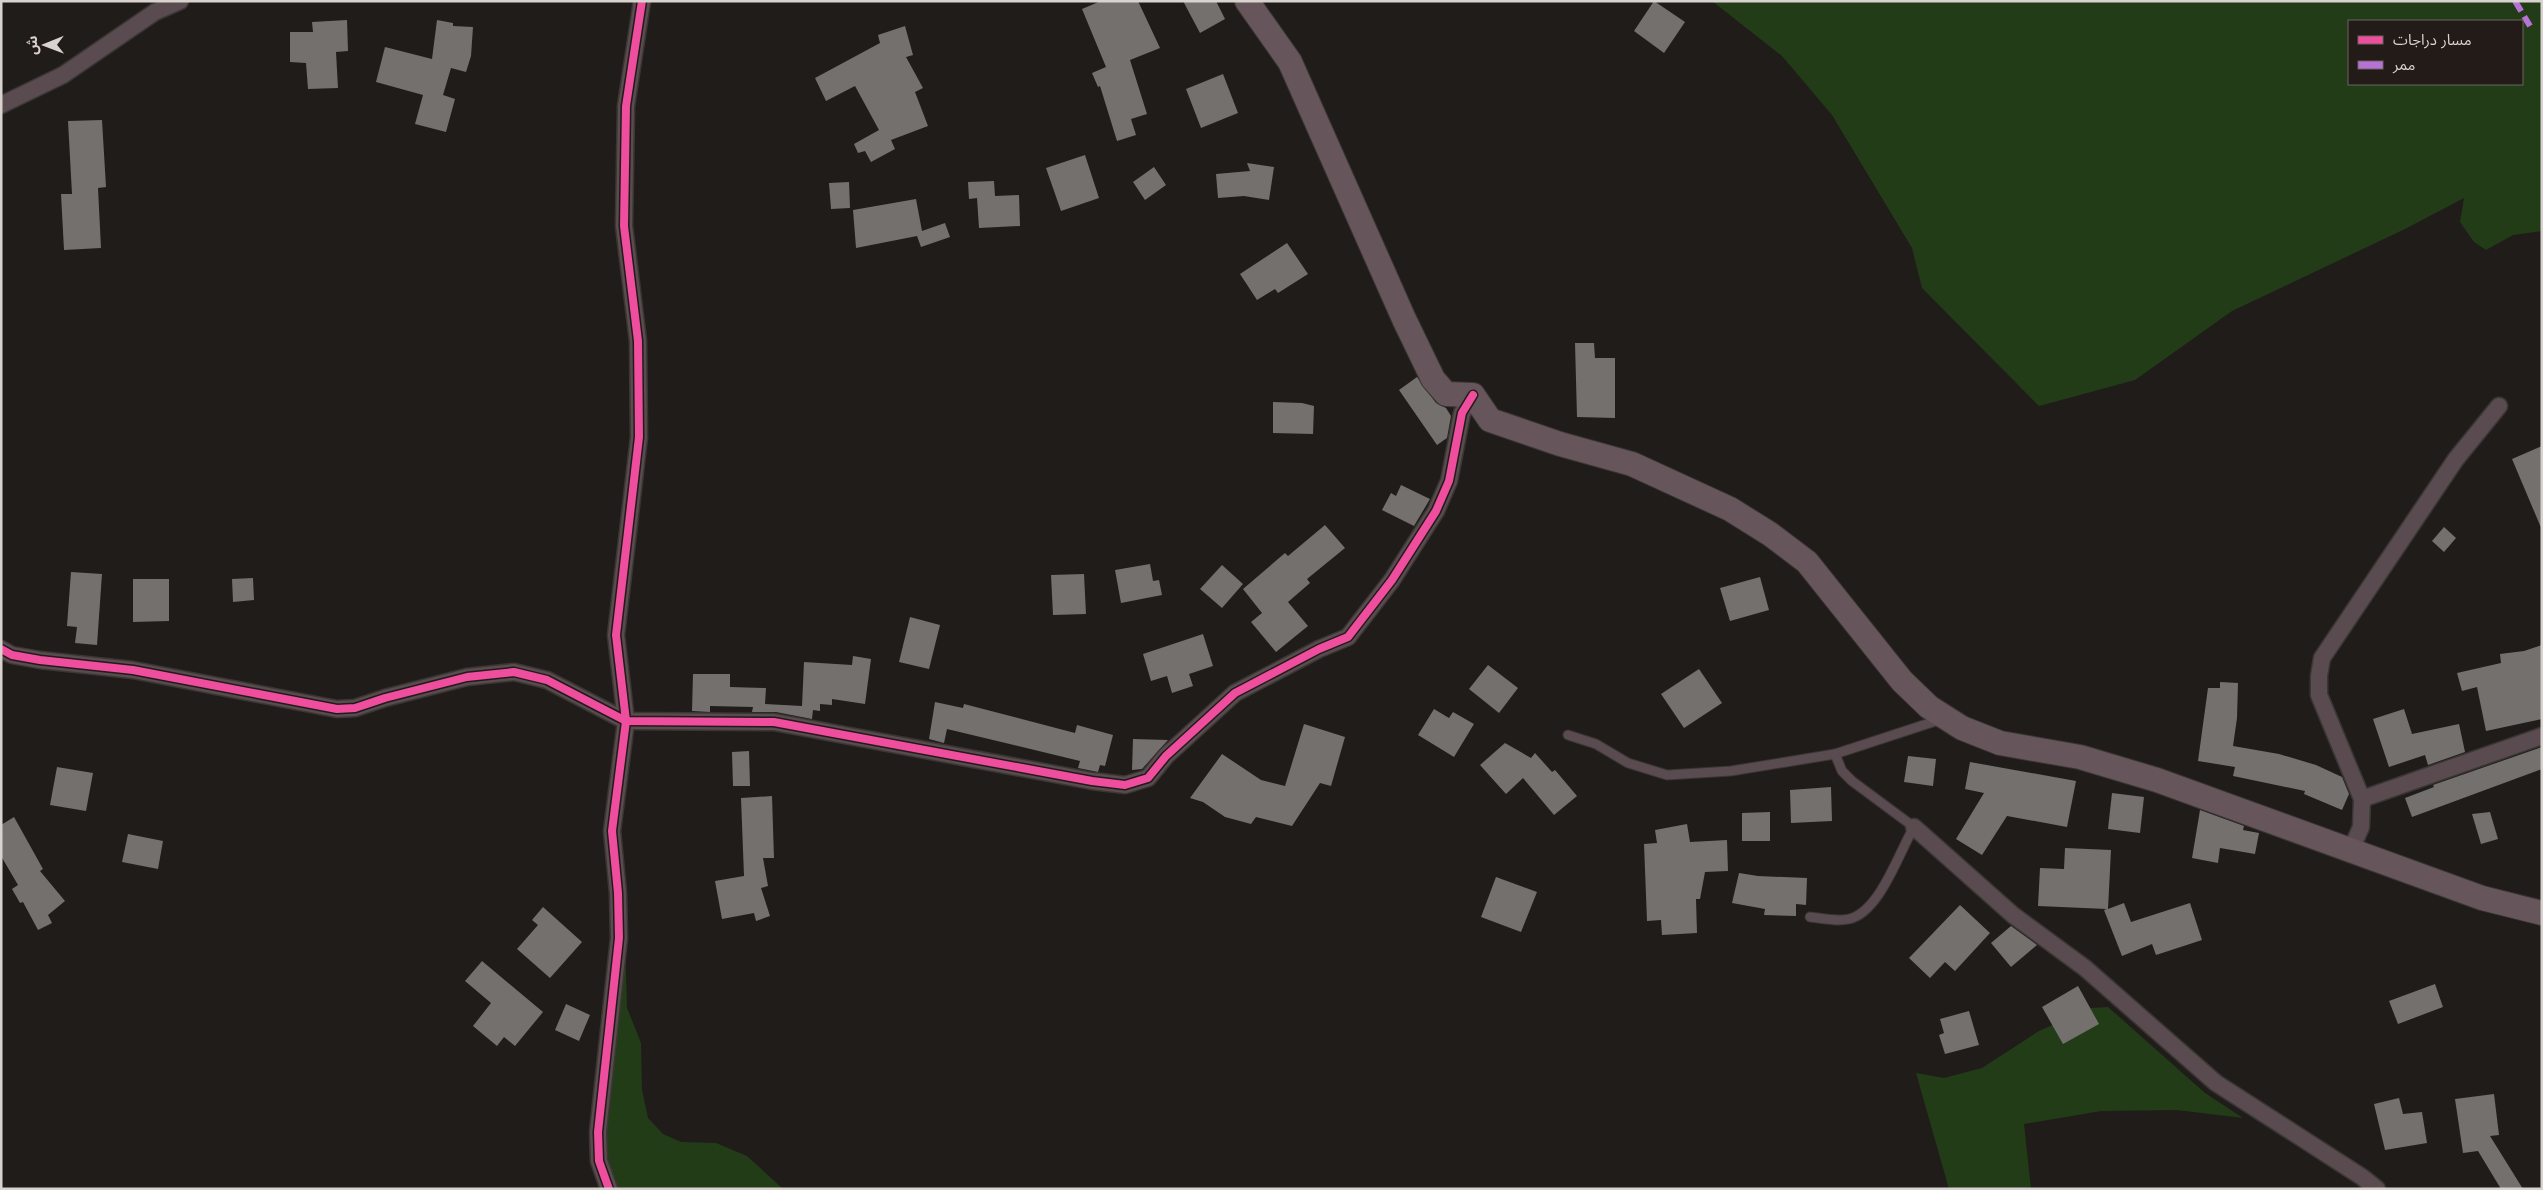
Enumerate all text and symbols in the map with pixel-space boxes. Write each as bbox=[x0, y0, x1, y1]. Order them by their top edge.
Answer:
north arrow bbox=[20, 20, 70, 70]
legend bbox=[2348, 20, 2523, 85]
text: مسار دراجات bbox=[2393, 30, 2472, 49]
text: ش bbox=[23, 35, 40, 55]
text: ممر bbox=[2392, 55, 2416, 74]

